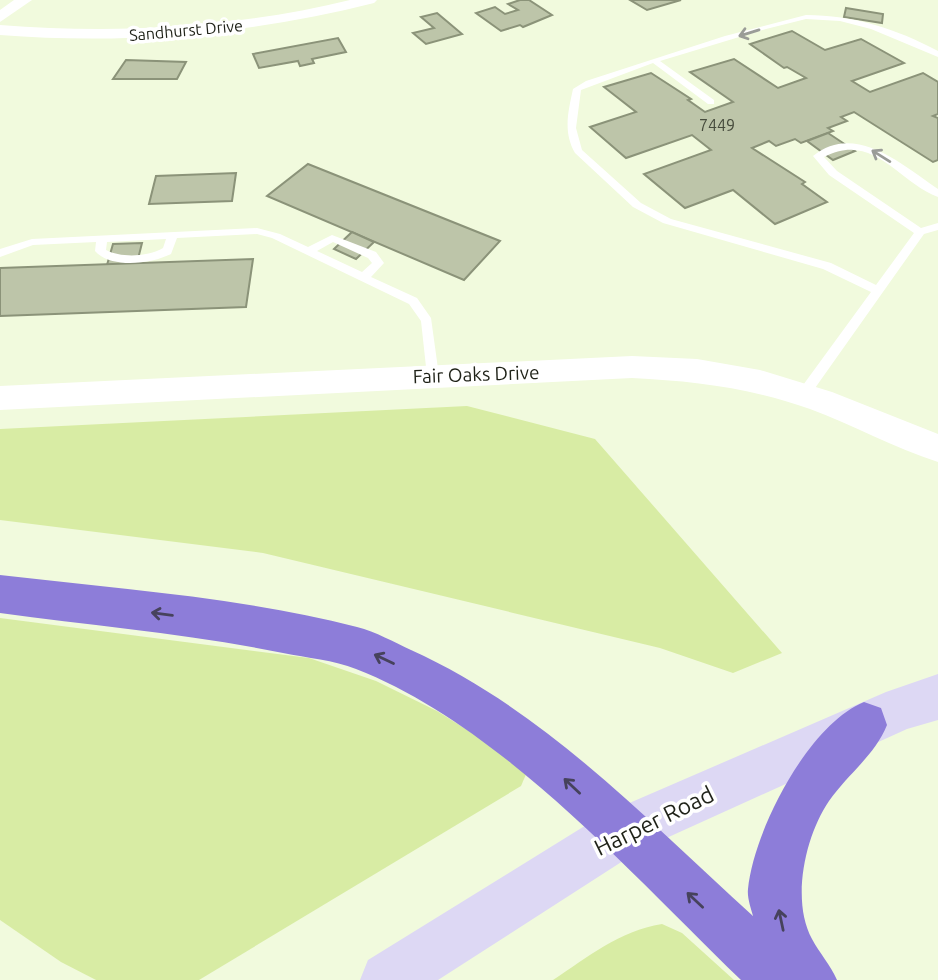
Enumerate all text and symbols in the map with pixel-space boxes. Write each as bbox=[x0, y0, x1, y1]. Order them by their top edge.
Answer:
street label: Sandhurst Drive bbox=[128, 16, 244, 44]
one-way arrow bbox=[738, 27, 760, 40]
house number: 7449 bbox=[699, 116, 735, 134]
one-way arrow bbox=[871, 149, 891, 163]
street label: Fair Oaks Drive bbox=[412, 361, 540, 387]
one-way arrow bbox=[151, 608, 174, 621]
one-way arrow bbox=[374, 652, 395, 666]
one-way arrow bbox=[564, 777, 581, 794]
street label: Harper Road bbox=[590, 781, 718, 860]
one-way arrow bbox=[687, 892, 704, 909]
one-way arrow bbox=[773, 909, 787, 932]

